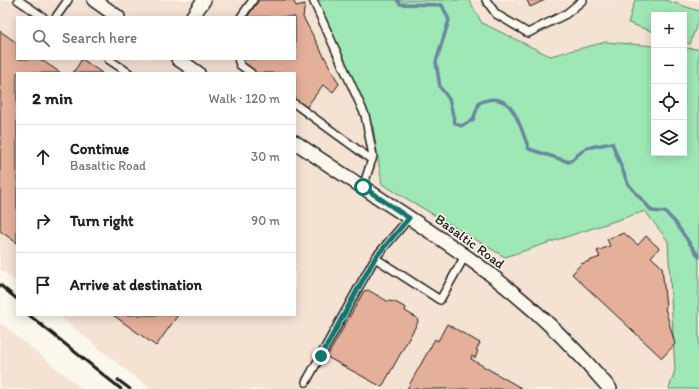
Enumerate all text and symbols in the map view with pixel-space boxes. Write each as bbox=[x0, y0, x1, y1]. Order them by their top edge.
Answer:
map controls bbox=[651, 12, 687, 156]
button: + bbox=[651, 12, 687, 48]
search box bbox=[16, 16, 296, 60]
icon: search bbox=[30, 27, 52, 49]
text: Search here bbox=[62, 29, 137, 47]
button: − bbox=[651, 48, 687, 84]
button: locate bbox=[651, 84, 687, 120]
text: 2 min bbox=[32, 88, 72, 108]
text: Walk · 120 m bbox=[209, 91, 280, 106]
button: layers bbox=[651, 120, 687, 156]
text: Continue bbox=[70, 140, 129, 158]
icon: ahead bbox=[32, 146, 54, 168]
text: 30 m bbox=[251, 149, 280, 164]
text: Basaltic Road bbox=[70, 158, 146, 173]
route start bbox=[354, 178, 372, 196]
icon: right bbox=[32, 210, 54, 232]
street label: Basaltic Road bbox=[432, 210, 508, 273]
text: Turn right bbox=[70, 212, 134, 230]
text: 90 m bbox=[251, 213, 280, 228]
icon: arrive bbox=[32, 274, 54, 296]
text: Arrive at destination bbox=[70, 276, 202, 294]
route end bbox=[312, 347, 330, 365]

